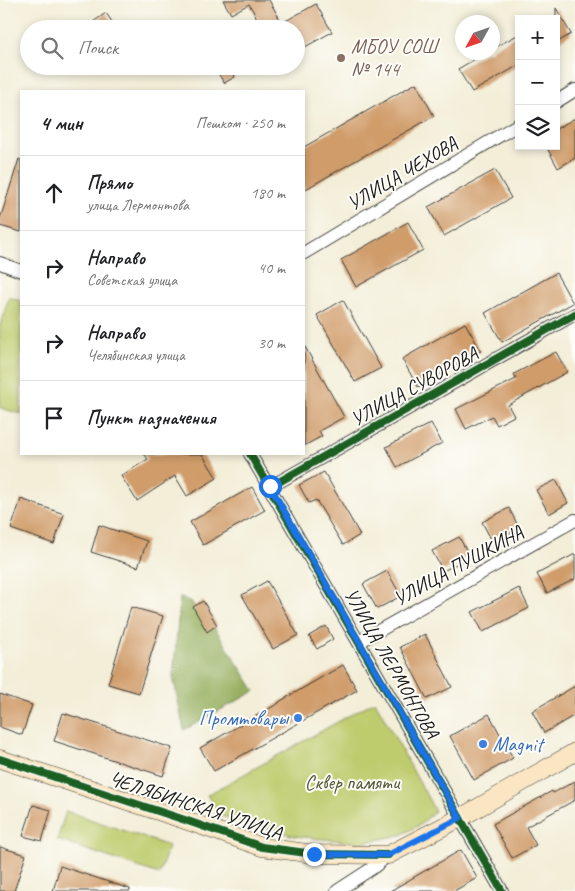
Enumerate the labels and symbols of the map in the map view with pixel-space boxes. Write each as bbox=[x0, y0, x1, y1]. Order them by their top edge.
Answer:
north arrow bbox=[455, 15, 500, 60]
place label: МБОУ СОШ № 144 bbox=[351, 34, 441, 82]
marker: МБОУ СОШ № 144 bbox=[335, 52, 347, 64]
street label: УЛИЦА ЧЕХОВА bbox=[343, 130, 463, 216]
street label: УЛИЦА СУВОРОВА bbox=[346, 341, 483, 432]
route start bbox=[259, 475, 282, 498]
street label: УЛИЦА ПУШКИНА bbox=[389, 519, 528, 611]
street label: УЛИЦА ЛЕРМОНТОВА bbox=[338, 584, 445, 744]
place label: Промтовары bbox=[199, 706, 289, 731]
marker: Промтовары bbox=[292, 712, 304, 724]
place label: Magnit bbox=[493, 732, 546, 757]
marker: Magnit bbox=[477, 738, 489, 750]
street label: ЧЕЛЯБИНСКАЯ УЛИЦА bbox=[106, 766, 286, 845]
park label: Сквер памяти bbox=[305, 770, 401, 795]
route end bbox=[303, 843, 326, 866]

